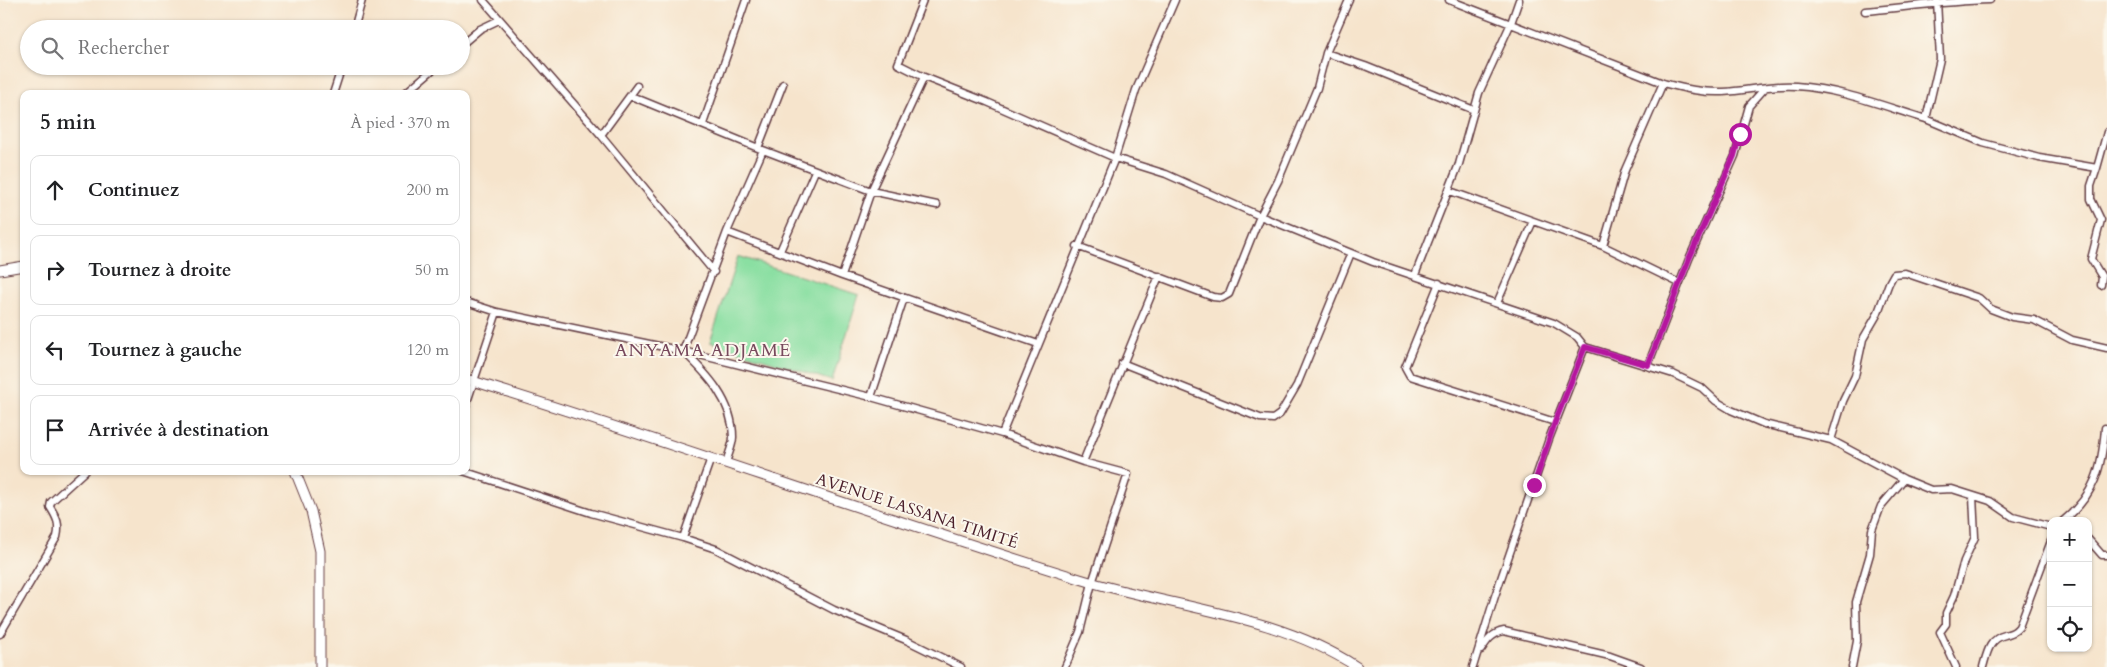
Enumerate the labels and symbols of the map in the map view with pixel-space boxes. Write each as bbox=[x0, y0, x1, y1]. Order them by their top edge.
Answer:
route start bbox=[1729, 123, 1752, 146]
district label: ANYAMA ADJAMÉ bbox=[615, 338, 791, 363]
street label: AVENUE LASSANA TIMITÉ bbox=[813, 468, 1021, 554]
route end bbox=[1523, 474, 1546, 497]

